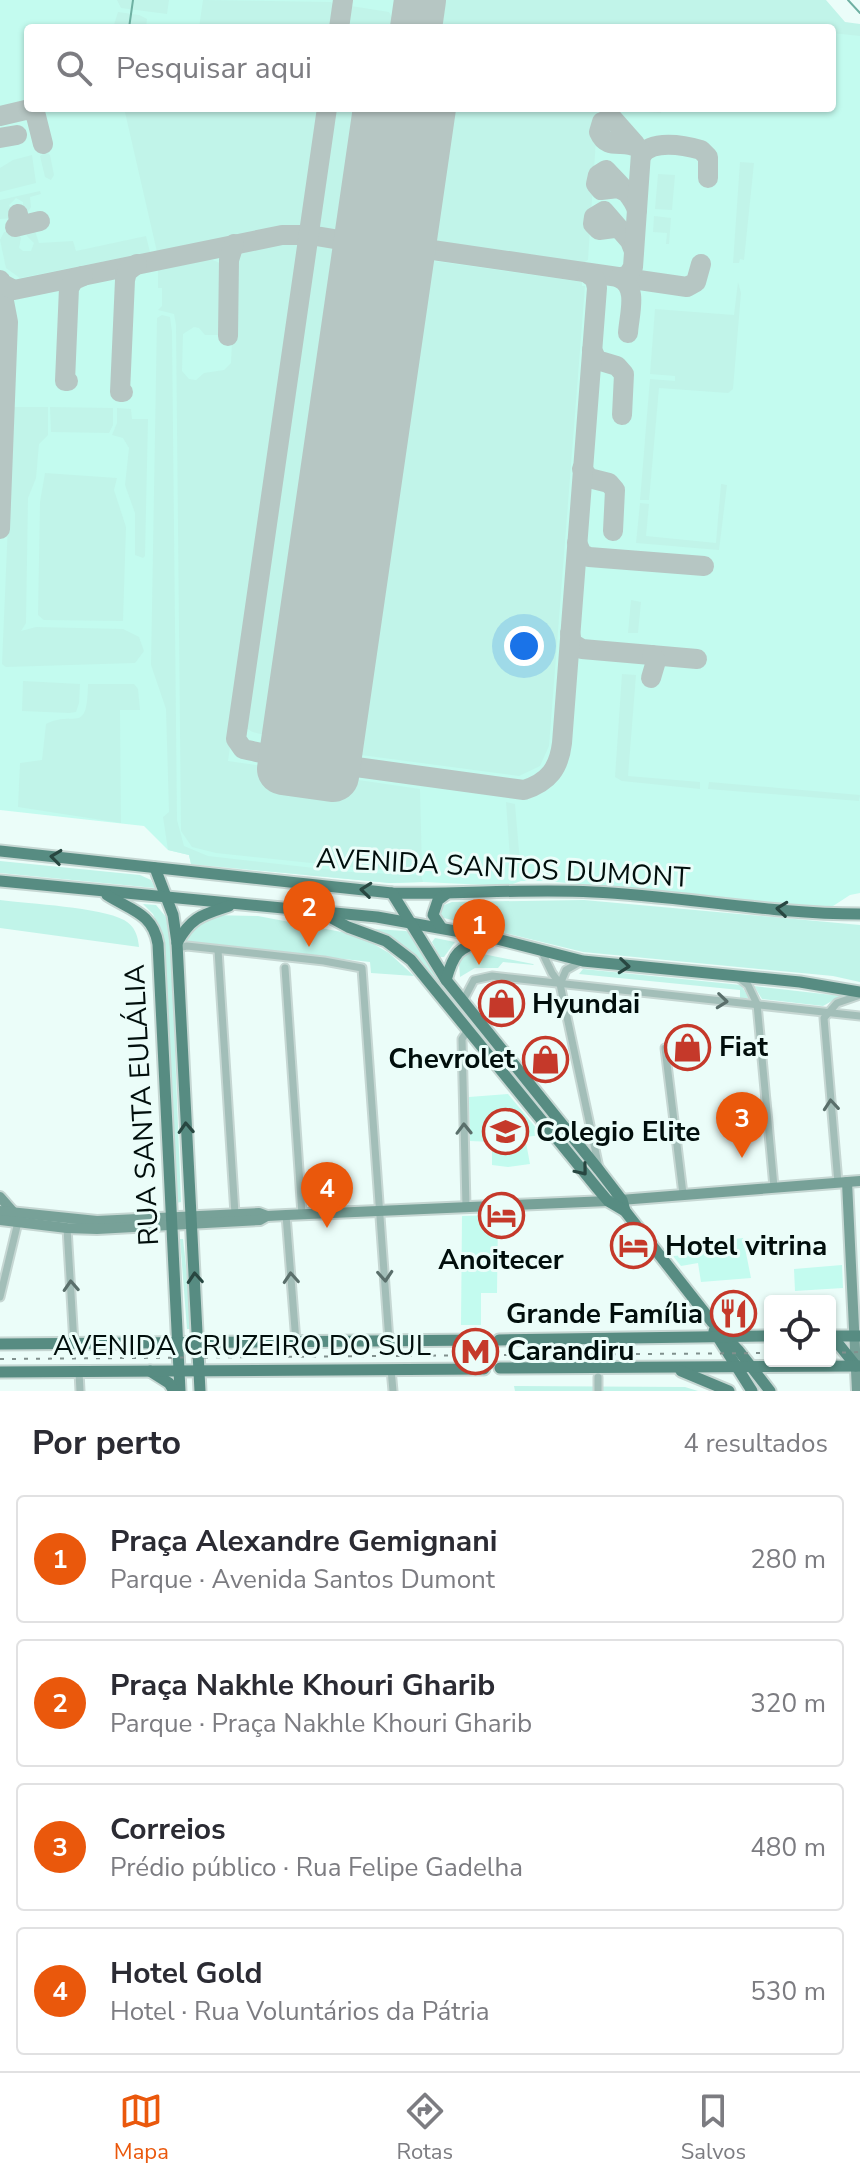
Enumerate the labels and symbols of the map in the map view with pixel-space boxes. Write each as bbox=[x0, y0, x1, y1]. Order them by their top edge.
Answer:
your location bbox=[504, 626, 544, 666]
street label: AVENIDA SANTOS DUMONT bbox=[315, 839, 691, 897]
one-way arrow bbox=[49, 849, 62, 866]
pin: 2 bbox=[283, 881, 335, 947]
one-way arrow bbox=[359, 881, 372, 898]
pin: 1 bbox=[453, 899, 505, 965]
one-way arrow bbox=[775, 901, 788, 918]
one-way arrow bbox=[617, 957, 630, 974]
street label: RUA SANTA EULÁLIA bbox=[116, 963, 168, 1247]
shop icon: Hyundai bbox=[477, 980, 525, 1028]
place label: Hyundai bbox=[532, 985, 640, 1023]
one-way arrow bbox=[715, 992, 728, 1009]
shop icon: Fiat bbox=[664, 1023, 712, 1071]
place label: Fiat bbox=[719, 1028, 768, 1066]
shop icon: Chevrolet bbox=[522, 1035, 570, 1083]
place label: Chevrolet bbox=[388, 1040, 515, 1078]
pin: 3 bbox=[716, 1092, 768, 1158]
one-way arrow bbox=[823, 1098, 840, 1111]
school or university icon: Colegio Elite bbox=[481, 1108, 529, 1156]
place label: Colegio Elite bbox=[536, 1113, 700, 1151]
one-way arrow bbox=[178, 1121, 195, 1134]
one-way arrow bbox=[455, 1122, 473, 1135]
one-way arrow bbox=[572, 1161, 587, 1175]
pin: 4 bbox=[301, 1162, 353, 1228]
hotel icon: Anoitecer bbox=[477, 1192, 525, 1240]
hotel icon: Hotel vitrina bbox=[610, 1222, 658, 1270]
place label: Hotel vitrina bbox=[665, 1227, 827, 1265]
place label: Anoitecer bbox=[438, 1241, 564, 1279]
one-way arrow bbox=[376, 1270, 393, 1283]
one-way arrow bbox=[187, 1271, 204, 1284]
one-way arrow bbox=[283, 1271, 300, 1284]
one-way arrow bbox=[62, 1279, 79, 1292]
restaurant icon: Grande Família bbox=[710, 1290, 758, 1338]
place label: Grande Família bbox=[506, 1295, 703, 1333]
street label: AVENIDA CRUZEIRO DO SUL bbox=[53, 1327, 431, 1365]
metro station icon: Carandiru bbox=[452, 1327, 500, 1375]
place label: Carandiru bbox=[507, 1332, 635, 1370]

